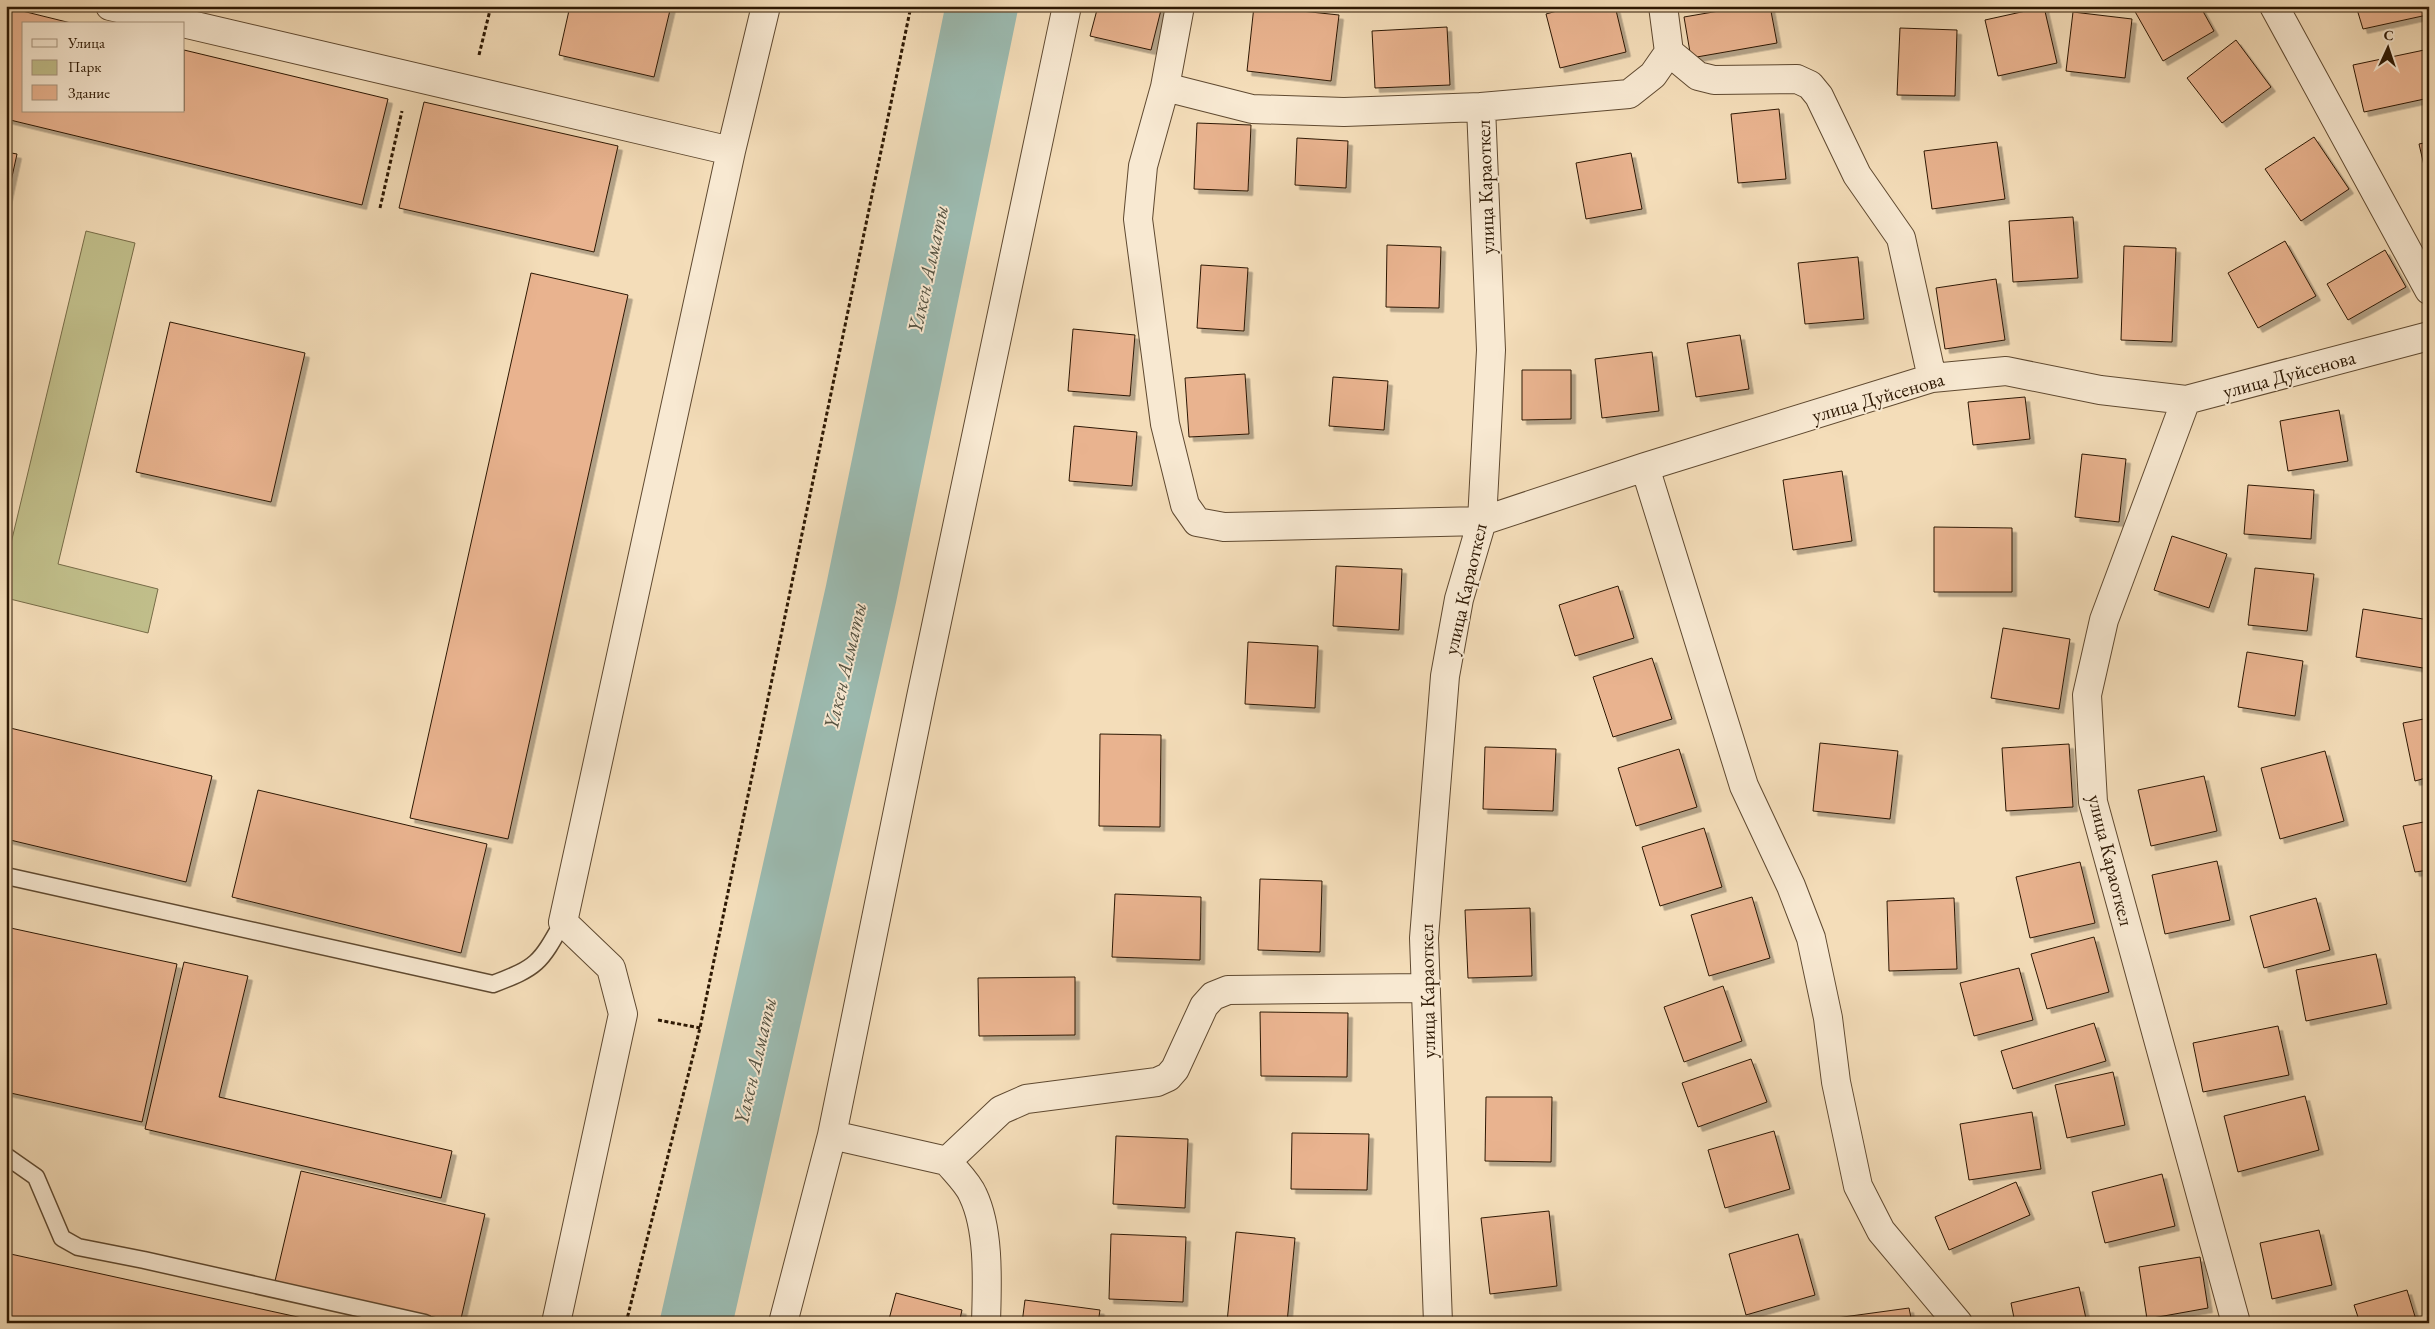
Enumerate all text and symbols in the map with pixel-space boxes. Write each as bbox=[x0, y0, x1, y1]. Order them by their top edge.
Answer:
legend bbox=[22, 22, 185, 112]
north arrow bbox=[2362, 22, 2412, 72]
text: С bbox=[2383, 26, 2394, 44]
text: Улица bbox=[67, 33, 105, 52]
text: Парк bbox=[68, 57, 101, 76]
text: Здание bbox=[68, 83, 110, 102]
street label: улица Караоткел bbox=[1470, 119, 1500, 255]
water label: Үлкен Алматы bbox=[901, 203, 954, 335]
street label: улица Дуйсенова bbox=[2220, 344, 2358, 404]
street label: улица Дуйсенова bbox=[1809, 366, 1947, 428]
street label: улица Караоткел bbox=[1437, 520, 1493, 657]
water label: Үлкен Алматы bbox=[817, 600, 872, 732]
street label: улица Караоткел bbox=[2082, 792, 2140, 929]
street label: улица Караоткел bbox=[1413, 923, 1441, 1058]
water label: Үлкен Алматы bbox=[727, 995, 782, 1127]

